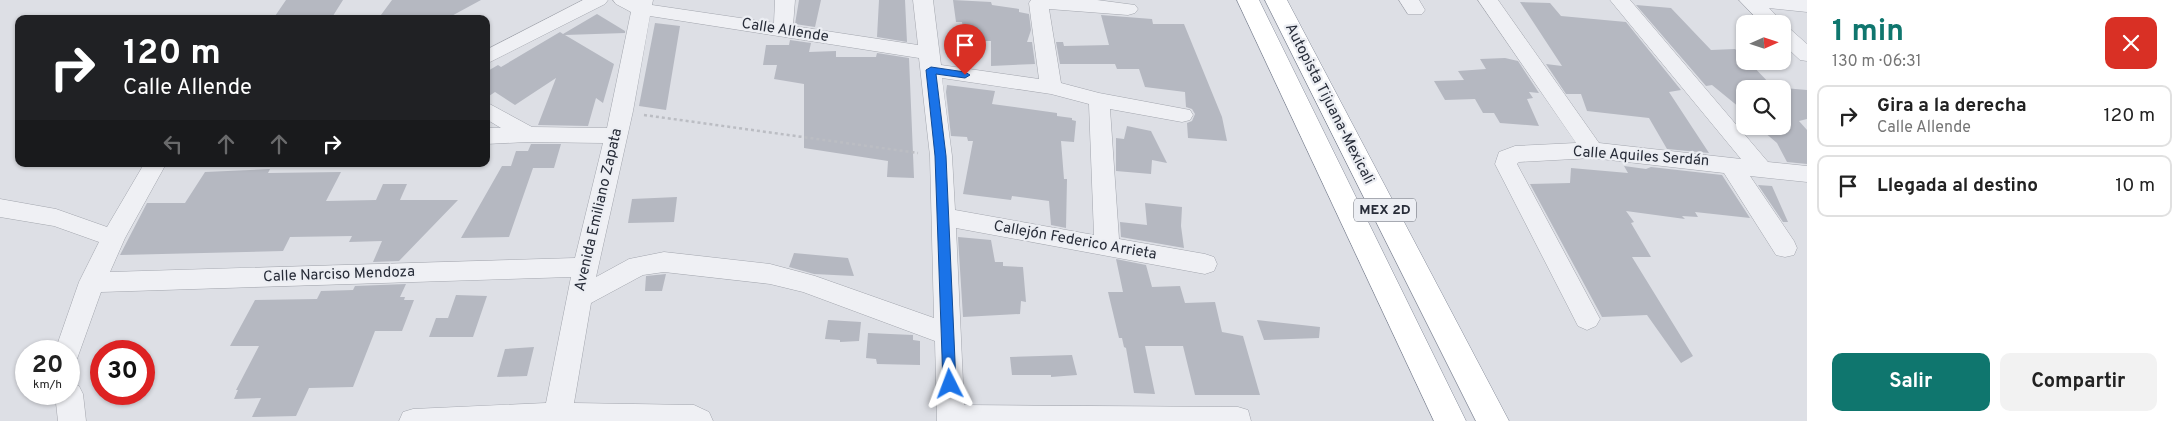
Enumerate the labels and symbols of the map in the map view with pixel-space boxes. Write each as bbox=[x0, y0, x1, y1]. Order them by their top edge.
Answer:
street label: Calle Allende bbox=[740, 15, 830, 47]
north arrow bbox=[1736, 15, 1791, 70]
street label: Autopista Tijuana-Mexicali bbox=[1280, 20, 1378, 188]
pin bbox=[944, 24, 986, 75]
street label: Avenida Emiliano Zapata bbox=[571, 127, 627, 293]
street label: Calle Aquiles Serdán bbox=[1572, 143, 1710, 171]
road number: MEX 2D bbox=[1354, 198, 1416, 222]
street label: Callejón Federico Arrieta bbox=[992, 217, 1158, 265]
street label: Calle Narciso Mendoza bbox=[263, 263, 415, 287]
speed limit sign: 30 bbox=[90, 340, 155, 405]
position arrow bbox=[923, 357, 975, 409]

